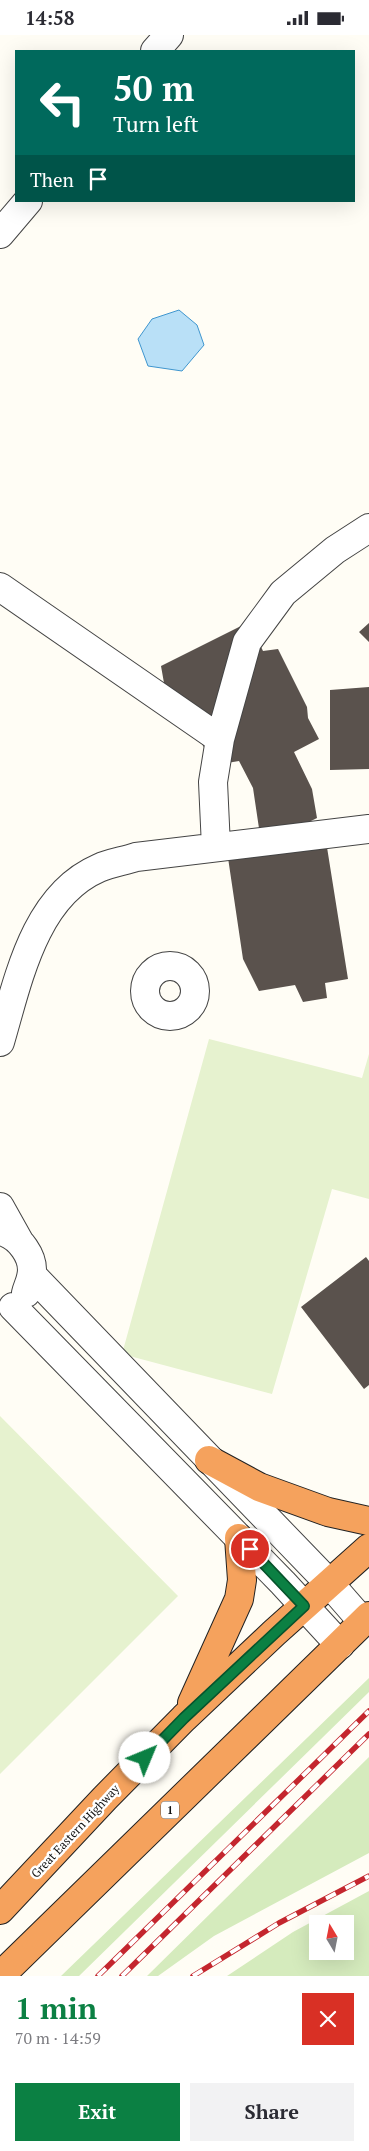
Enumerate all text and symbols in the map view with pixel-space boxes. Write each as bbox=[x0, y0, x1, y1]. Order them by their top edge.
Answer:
text: 14:58 bbox=[25, 5, 74, 30]
text: 50 m bbox=[113, 65, 194, 111]
icon: left bbox=[30, 70, 95, 135]
text: Turn left bbox=[113, 109, 199, 138]
icon: arrive bbox=[84, 165, 112, 193]
text: Then bbox=[30, 167, 74, 192]
pin bbox=[229, 1528, 271, 1570]
icon: arrive bbox=[236, 1535, 264, 1563]
position arrow bbox=[118, 1731, 170, 1783]
street label: Great Eastern Highway bbox=[28, 1780, 123, 1881]
road number: 1 bbox=[161, 1801, 179, 1819]
north arrow bbox=[309, 1915, 354, 1960]
map controls bbox=[309, 1915, 354, 1960]
text: 1 min bbox=[15, 1988, 97, 2028]
button: close bbox=[302, 1993, 354, 2045]
text: 70 m · 14:59 bbox=[15, 2027, 101, 2049]
button: Exit bbox=[15, 2083, 180, 2141]
button: Share bbox=[190, 2083, 354, 2141]

